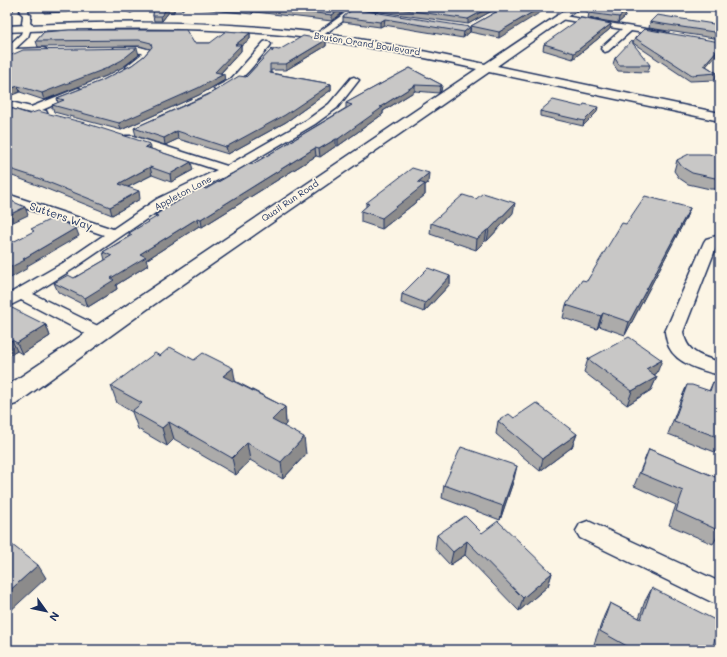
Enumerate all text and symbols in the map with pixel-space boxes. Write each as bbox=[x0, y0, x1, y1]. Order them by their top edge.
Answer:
street label: Bruton Orand Boulevard bbox=[313, 30, 421, 57]
street label: Appleton Lane bbox=[152, 173, 213, 212]
street label: Quail Run Road bbox=[259, 177, 321, 224]
street label: Sutters Way bbox=[28, 198, 95, 233]
north arrow bbox=[26, 591, 66, 631]
text: N bbox=[46, 609, 63, 624]

